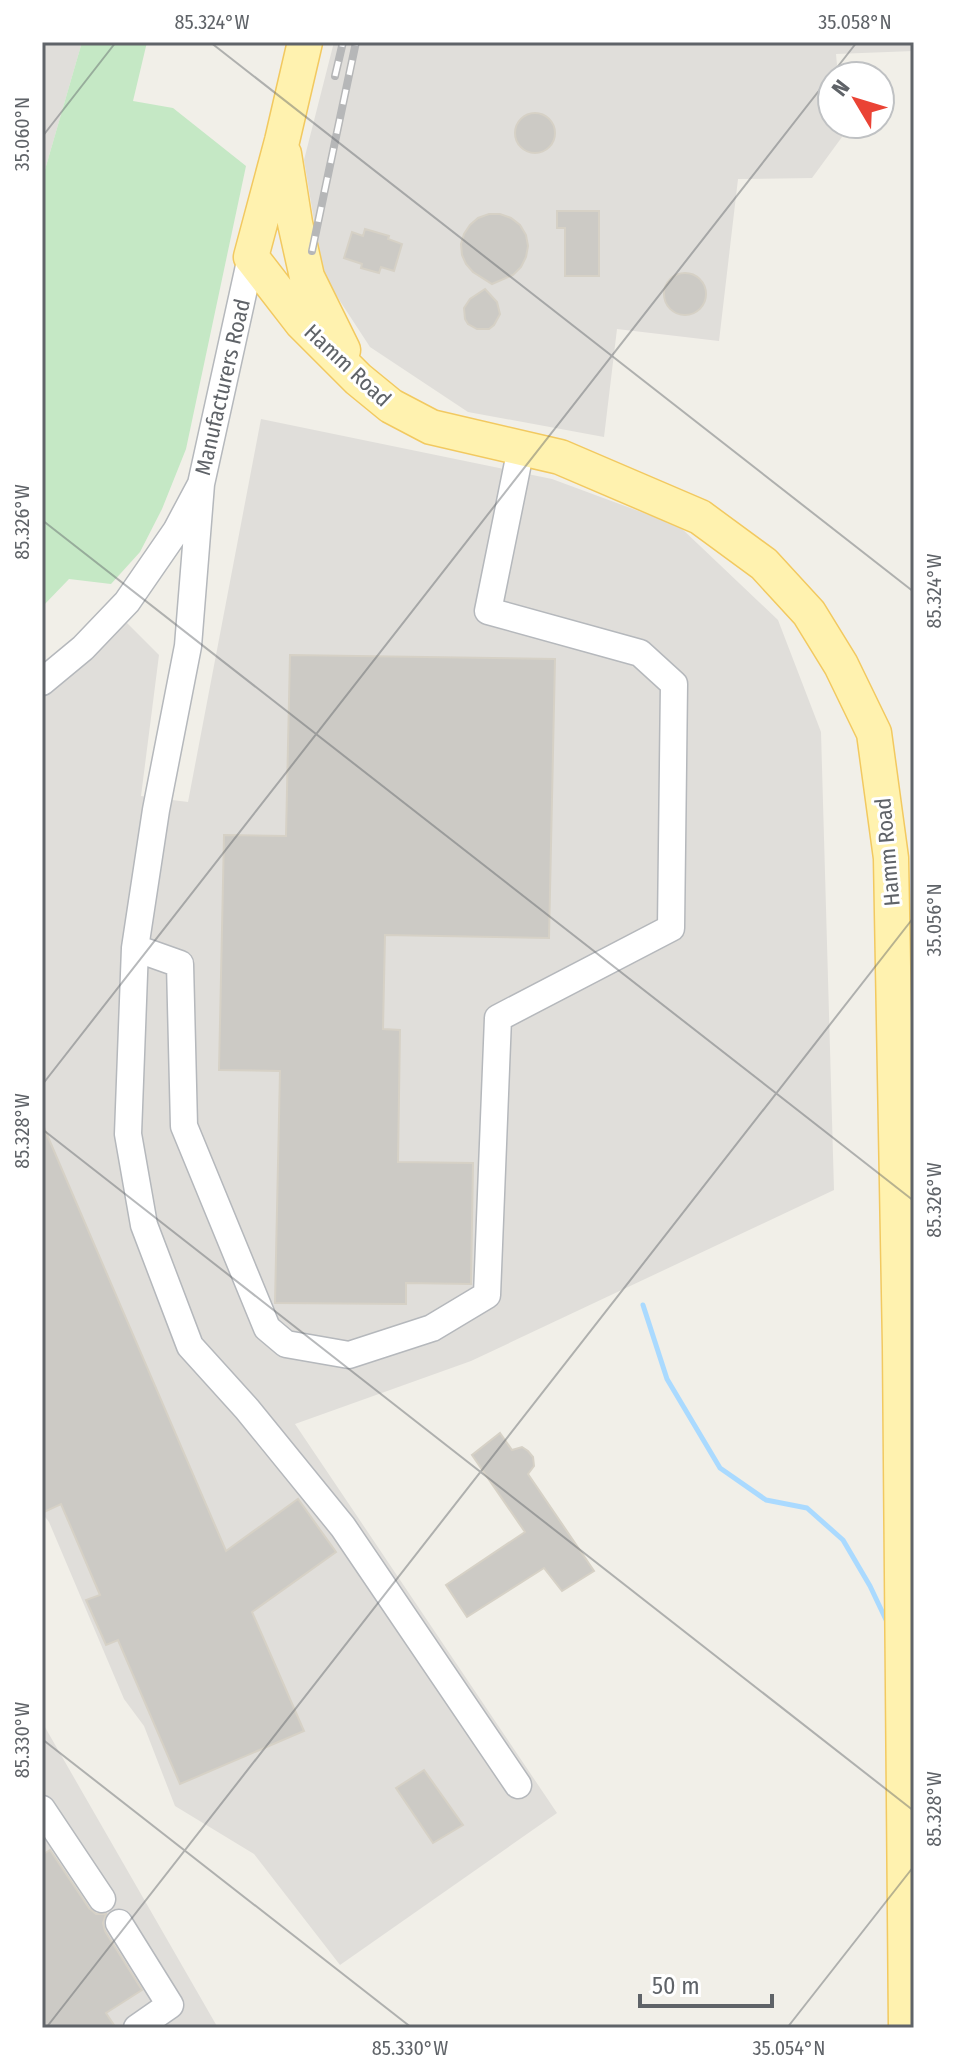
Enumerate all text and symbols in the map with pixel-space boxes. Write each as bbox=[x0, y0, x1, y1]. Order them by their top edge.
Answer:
text: 85.324°W bbox=[175, 10, 249, 34]
text: 35.058°N bbox=[818, 10, 892, 34]
north arrow bbox=[816, 60, 896, 140]
text: N bbox=[826, 74, 855, 102]
text: 35.060°N bbox=[10, 97, 34, 171]
street label: Manufacturers Road bbox=[189, 296, 256, 478]
street label: Hamm Road bbox=[299, 318, 397, 412]
text: 85.326°W bbox=[10, 484, 34, 560]
text: 85.324°W bbox=[922, 554, 946, 628]
street label: Hamm Road bbox=[869, 797, 906, 907]
text: 35.056°N bbox=[922, 883, 946, 957]
text: 85.328°W bbox=[10, 1093, 34, 1169]
text: 85.326°W bbox=[922, 1162, 946, 1238]
text: 85.330°W bbox=[10, 1702, 34, 1778]
text: 85.328°W bbox=[922, 1771, 946, 1847]
scale bar bbox=[640, 1958, 772, 2008]
text: 50 m bbox=[652, 1972, 700, 2000]
text: 85.330°W bbox=[372, 2036, 448, 2060]
text: 35.054°N bbox=[753, 2036, 826, 2060]

